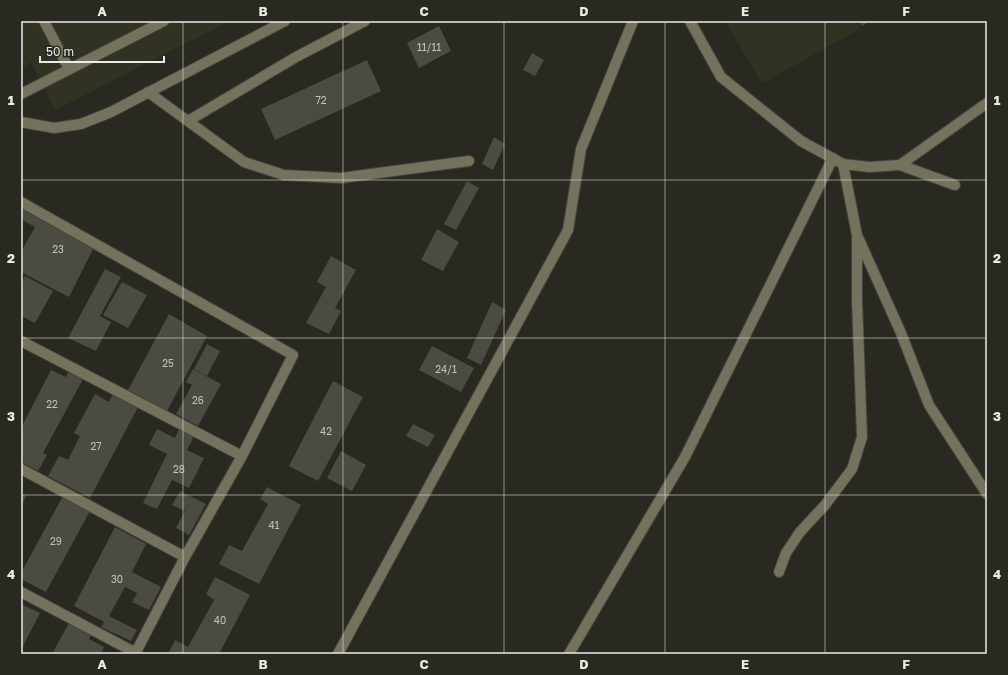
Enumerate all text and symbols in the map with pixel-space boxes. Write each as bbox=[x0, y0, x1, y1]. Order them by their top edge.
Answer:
text: A bbox=[97, 3, 107, 19]
text: B bbox=[258, 3, 268, 19]
text: C bbox=[419, 3, 429, 19]
text: D bbox=[579, 3, 589, 19]
text: E bbox=[741, 3, 749, 19]
text: F bbox=[902, 3, 910, 19]
scale bar bbox=[40, 38, 164, 64]
house number: 11/11 bbox=[417, 41, 441, 53]
text: 50 m bbox=[46, 44, 74, 59]
text: 1 bbox=[8, 92, 15, 108]
text: 1 bbox=[994, 92, 1001, 108]
house number: 72 bbox=[315, 94, 327, 106]
house number: 23 bbox=[52, 243, 64, 255]
text: 2 bbox=[7, 250, 15, 266]
text: 2 bbox=[993, 250, 1001, 266]
house number: 25 bbox=[162, 357, 174, 369]
house number: 24/1 bbox=[435, 363, 457, 375]
house number: 26 bbox=[192, 394, 204, 406]
house number: 22 bbox=[46, 398, 58, 410]
text: 3 bbox=[7, 408, 15, 424]
text: 3 bbox=[993, 408, 1001, 424]
house number: 42 bbox=[320, 425, 332, 437]
house number: 27 bbox=[90, 440, 102, 452]
house number: 28 bbox=[173, 463, 185, 475]
house number: 41 bbox=[269, 519, 280, 531]
house number: 29 bbox=[50, 535, 62, 547]
text: 4 bbox=[7, 566, 15, 582]
text: 4 bbox=[993, 566, 1001, 582]
house number: 30 bbox=[111, 573, 123, 585]
house number: 40 bbox=[214, 614, 226, 626]
text: A bbox=[97, 656, 107, 672]
text: B bbox=[258, 656, 268, 672]
text: C bbox=[419, 656, 429, 672]
text: D bbox=[579, 656, 589, 672]
text: E bbox=[741, 656, 749, 672]
text: F bbox=[902, 656, 910, 672]

